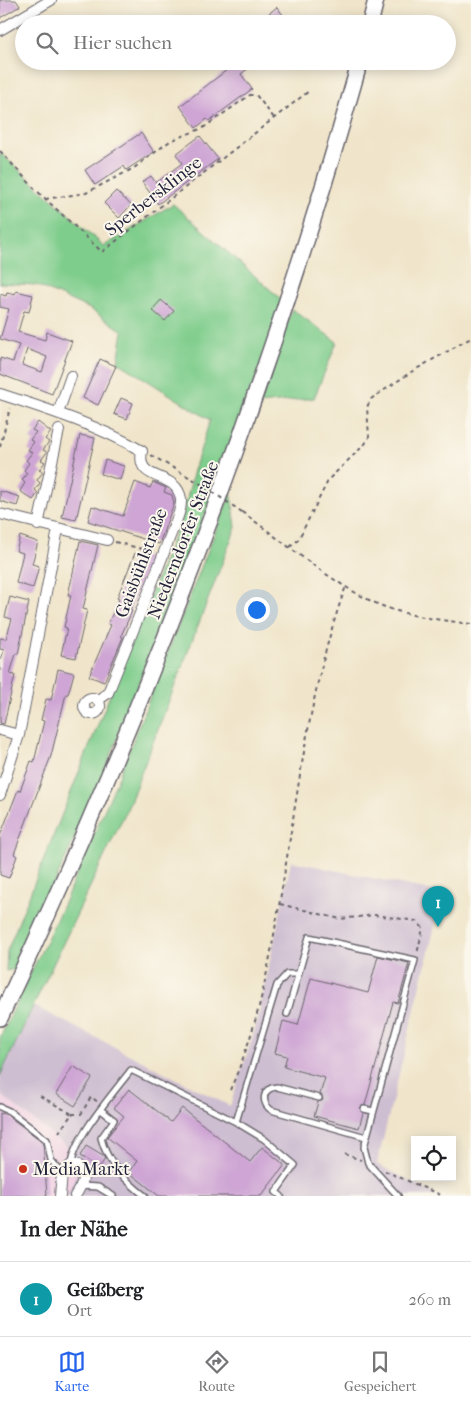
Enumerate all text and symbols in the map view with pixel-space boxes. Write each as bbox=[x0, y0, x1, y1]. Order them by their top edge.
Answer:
search box bbox=[15, 15, 456, 70]
icon: search bbox=[33, 29, 61, 57]
text: Hier suchen bbox=[73, 32, 172, 54]
street label: Sperbersklinge bbox=[101, 152, 206, 241]
street label: Niederndorfer Straße bbox=[144, 458, 223, 622]
street label: Gaisbühlstraße bbox=[111, 505, 172, 621]
your location bbox=[244, 597, 270, 623]
pin: 1 bbox=[422, 886, 454, 927]
map controls bbox=[411, 1136, 456, 1181]
button: locate bbox=[411, 1136, 456, 1181]
place label: MediaMarkt bbox=[33, 1159, 130, 1180]
marker: MediaMarkt bbox=[17, 1163, 29, 1175]
text: In der Nähe bbox=[20, 1217, 128, 1241]
text: Geißberg bbox=[67, 1279, 143, 1301]
text: 1 bbox=[33, 1290, 39, 1309]
text: 260 m bbox=[409, 1290, 451, 1309]
text: Ort bbox=[67, 1301, 92, 1320]
tab: Karte bbox=[55, 1348, 89, 1395]
tab: Route bbox=[198, 1348, 235, 1395]
tab: Gespeichert bbox=[344, 1348, 416, 1395]

